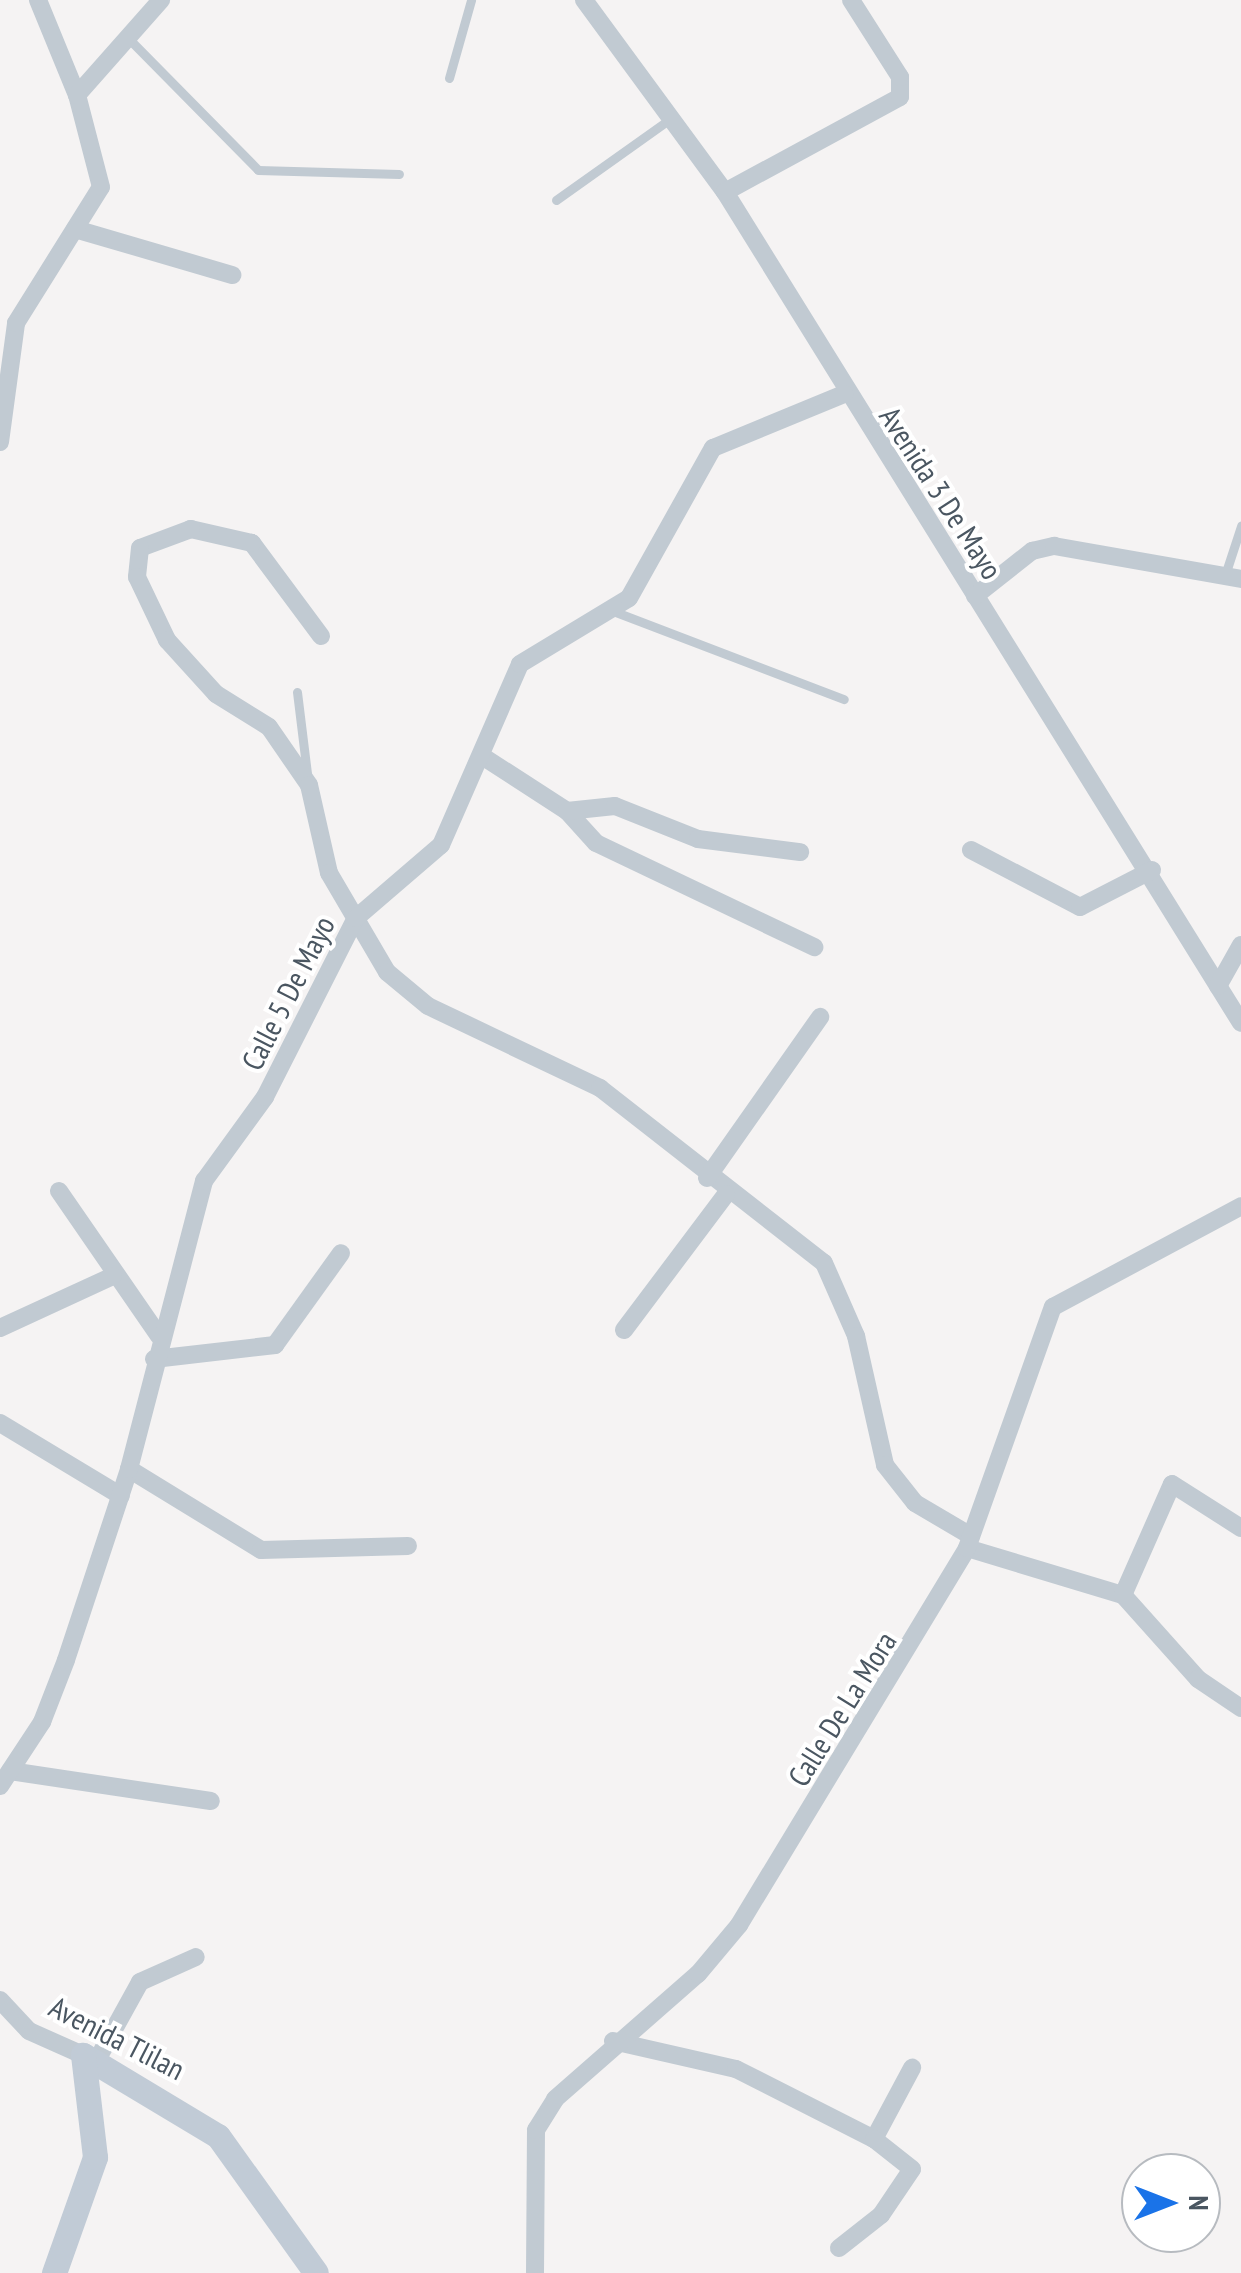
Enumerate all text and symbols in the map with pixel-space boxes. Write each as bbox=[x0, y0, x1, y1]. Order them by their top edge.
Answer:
street label: Avenida 3 De Mayo bbox=[872, 400, 1010, 586]
street label: Calle 5 De Mayo bbox=[234, 910, 342, 1076]
street label: Calle De La Mora bbox=[780, 1625, 904, 1793]
street label: Avenida Tlilan bbox=[43, 1989, 191, 2087]
north arrow bbox=[1121, 2153, 1221, 2253]
text: N bbox=[1181, 2195, 1218, 2211]

